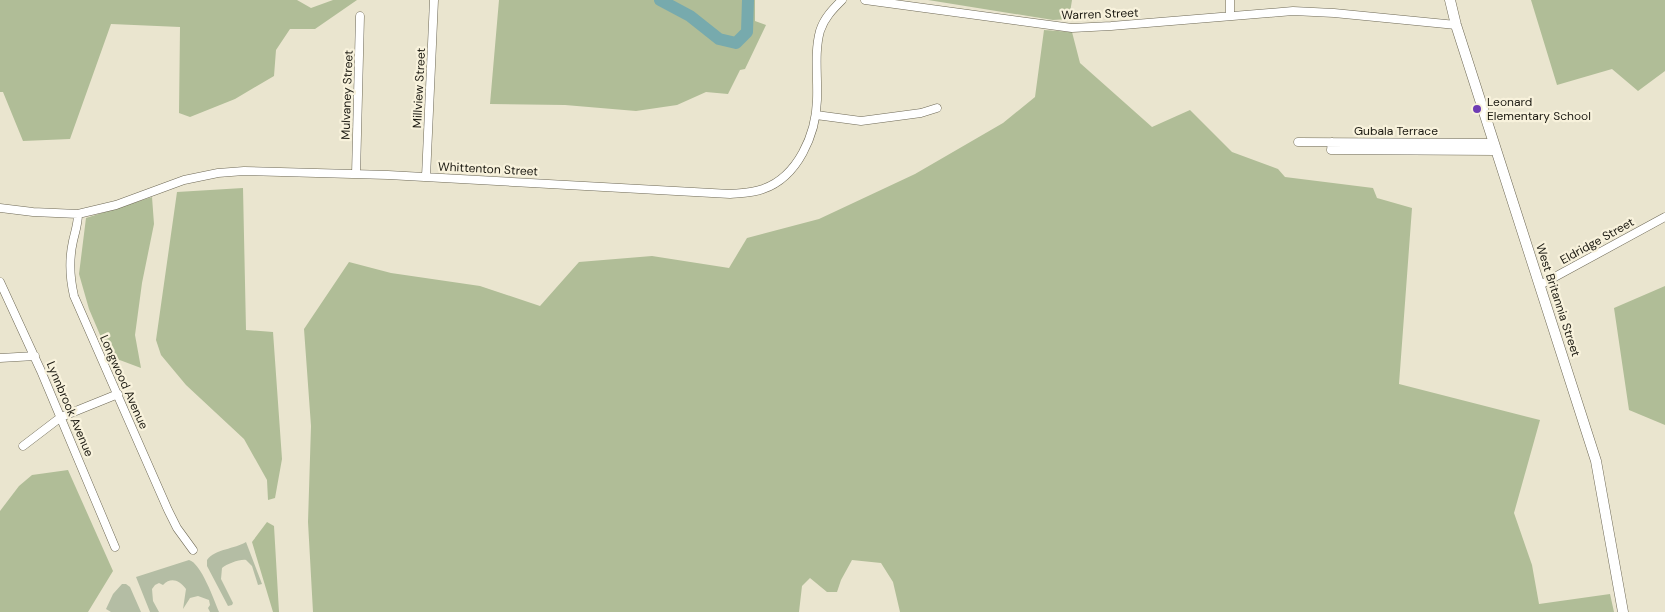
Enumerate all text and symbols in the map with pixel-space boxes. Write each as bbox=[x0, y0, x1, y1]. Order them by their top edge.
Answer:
street label: Warren Street bbox=[1061, 5, 1139, 23]
street label: Millview Street bbox=[409, 47, 429, 129]
street label: Mulvaney Street bbox=[337, 50, 357, 140]
place label: Leonard Elementary School bbox=[1487, 94, 1591, 124]
marker: Leonard Elementary School bbox=[1471, 103, 1483, 115]
street label: Gubala Terrace bbox=[1354, 123, 1438, 139]
street label: Whittenton Street bbox=[438, 158, 539, 180]
street label: Eldridge Street bbox=[1557, 214, 1637, 268]
street label: West Britannia Street bbox=[1532, 242, 1584, 359]
street label: Longwood Avenue bbox=[96, 332, 152, 432]
street label: Lynnbrook Avenue bbox=[43, 359, 97, 459]

